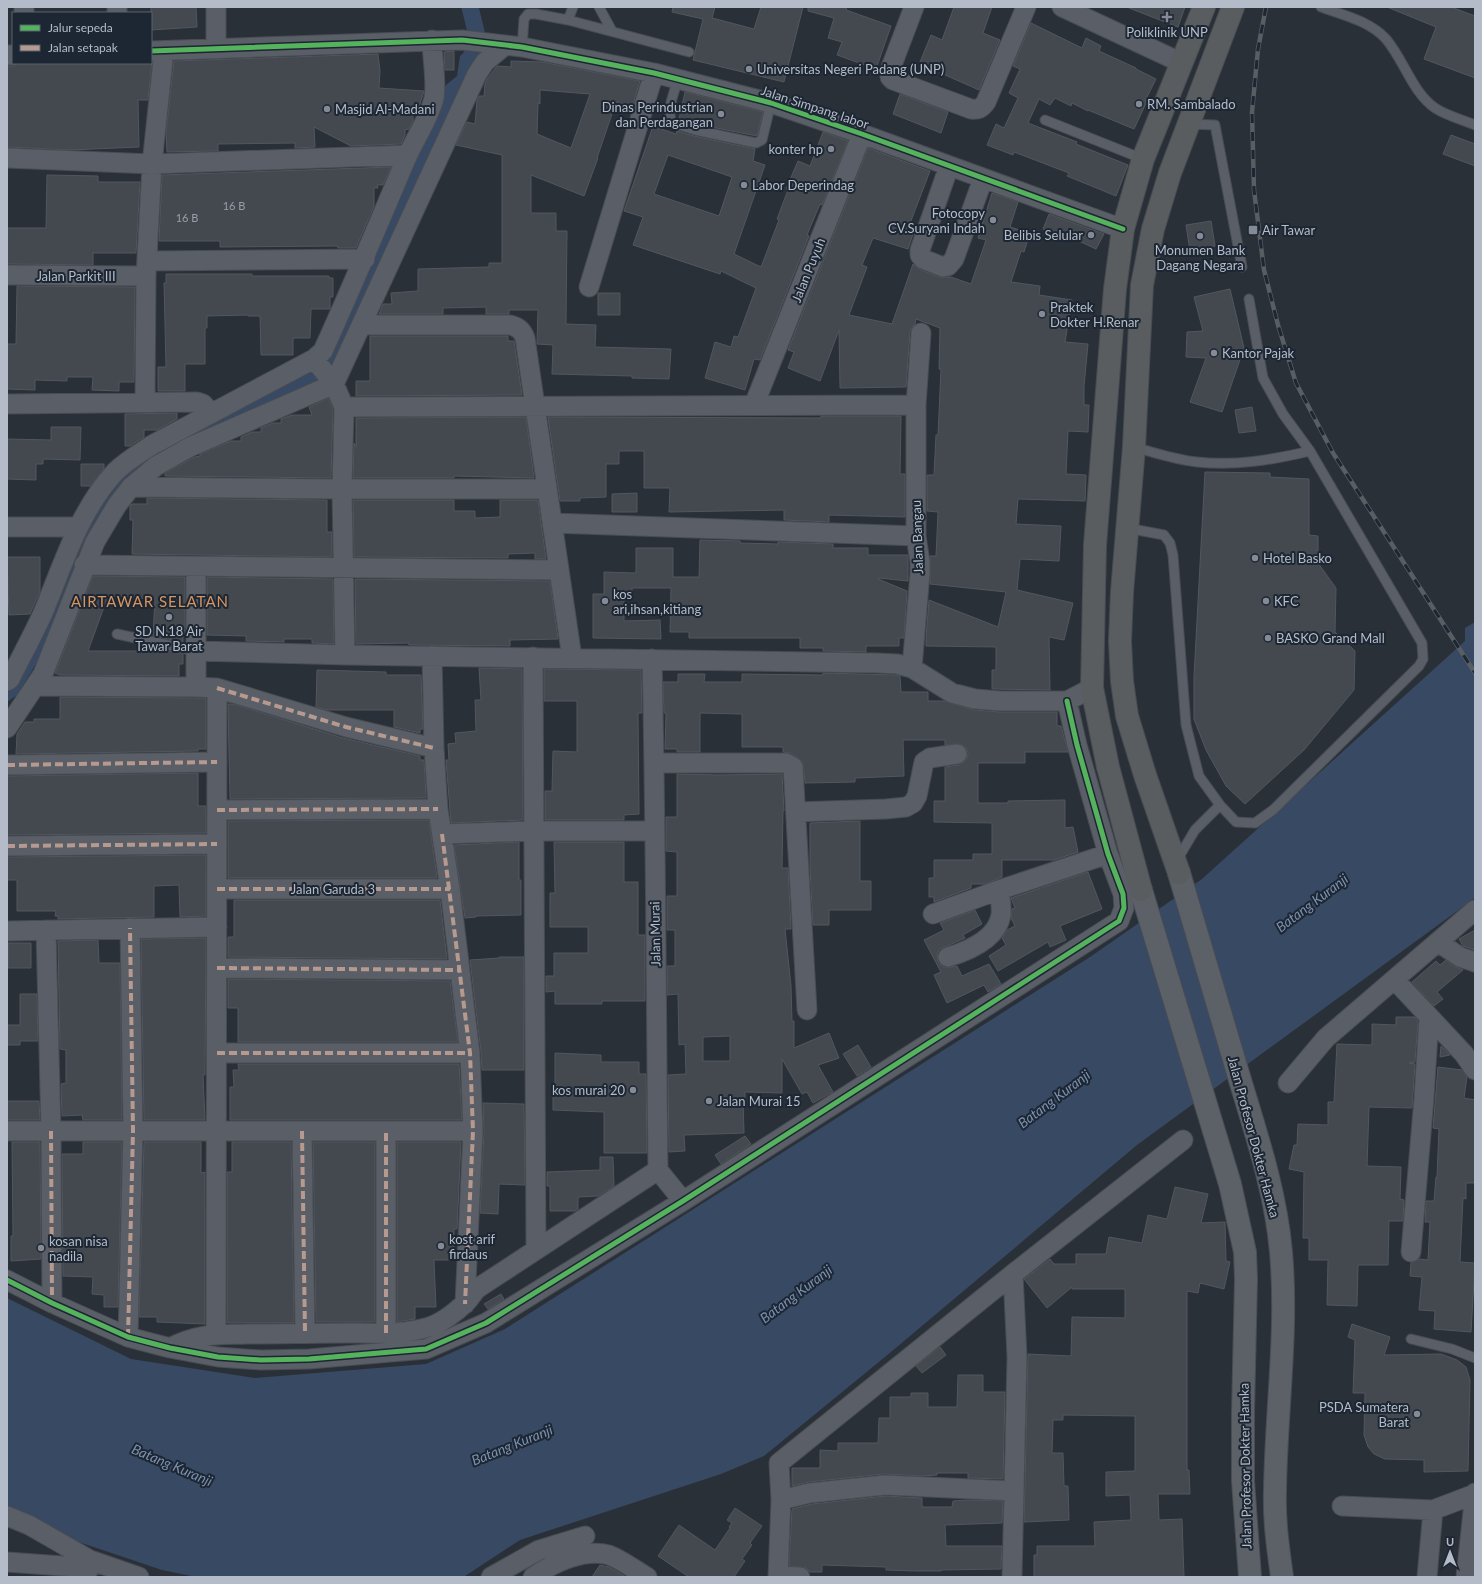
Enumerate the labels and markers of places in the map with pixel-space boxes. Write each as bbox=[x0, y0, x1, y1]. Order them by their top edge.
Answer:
marker: Poliklinik UNP bbox=[1161, 11, 1173, 23]
place label: Poliklinik UNP bbox=[1126, 24, 1208, 40]
place label: Universitas Negeri Padang (UNP) bbox=[757, 61, 944, 77]
marker: Universitas Negeri Padang (UNP) bbox=[744, 64, 754, 74]
place label: RM. Sambalado bbox=[1147, 96, 1236, 112]
place label: Dinas Perindustrian dan Perdagangan bbox=[602, 99, 713, 130]
marker: RM. Sambalado bbox=[1134, 99, 1144, 109]
place label: Masjid Al-Madani bbox=[335, 101, 435, 117]
marker: Masjid Al-Madani bbox=[322, 104, 332, 114]
marker: Dinas Perindustrian dan Perdagangan bbox=[716, 109, 726, 119]
place label: konter hp bbox=[768, 141, 823, 157]
marker: konter hp bbox=[826, 144, 836, 154]
place label: Labor Deperindag bbox=[752, 177, 854, 193]
marker: Labor Deperindag bbox=[739, 180, 749, 190]
place label: Fotocopy CV.Suryani Indah bbox=[888, 205, 985, 236]
marker: Fotocopy CV.Suryani Indah bbox=[988, 215, 998, 225]
place label: Air Tawar bbox=[1262, 222, 1316, 238]
marker: Air Tawar bbox=[1247, 224, 1259, 236]
place label: Belibis Selular bbox=[1004, 227, 1083, 243]
marker: Belibis Selular bbox=[1086, 230, 1096, 240]
marker: Monumen Bank Dagang Negara bbox=[1195, 231, 1205, 241]
place label: Monumen Bank Dagang Negara bbox=[1155, 242, 1246, 273]
place label: Praktek Dokter H.Renar bbox=[1050, 299, 1139, 330]
marker: Praktek Dokter H.Renar bbox=[1037, 309, 1047, 319]
place label: Kantor Pajak bbox=[1222, 345, 1295, 361]
marker: Kantor Pajak bbox=[1209, 348, 1219, 358]
place label: Hotel Basko bbox=[1263, 550, 1332, 566]
marker: Hotel Basko bbox=[1250, 553, 1260, 563]
place label: kos ari,ihsan,kitiang bbox=[613, 586, 701, 617]
place label: KFC bbox=[1274, 593, 1299, 609]
marker: kos ari,ihsan,kitiang bbox=[600, 596, 610, 606]
marker: KFC bbox=[1261, 596, 1271, 606]
marker: SD N.18 Air Tawar Barat bbox=[164, 612, 174, 622]
place label: SD N.18 Air Tawar Barat bbox=[135, 623, 203, 654]
place label: BASKO Grand Mall bbox=[1276, 630, 1385, 646]
marker: BASKO Grand Mall bbox=[1263, 633, 1273, 643]
place label: kos murai 20 bbox=[552, 1082, 625, 1098]
marker: kos murai 20 bbox=[628, 1085, 638, 1095]
place label: Jalan Murai 15 bbox=[717, 1093, 801, 1109]
marker: Jalan Murai 15 bbox=[704, 1096, 714, 1106]
place label: kost arif firdaus bbox=[449, 1231, 496, 1262]
place label: kosan nisa nadila bbox=[49, 1233, 108, 1264]
marker: kost arif firdaus bbox=[436, 1241, 446, 1251]
marker: kosan nisa nadila bbox=[36, 1243, 46, 1253]
place label: PSDA Sumatera Barat bbox=[1319, 1399, 1409, 1430]
marker: PSDA Sumatera Barat bbox=[1412, 1409, 1422, 1419]

